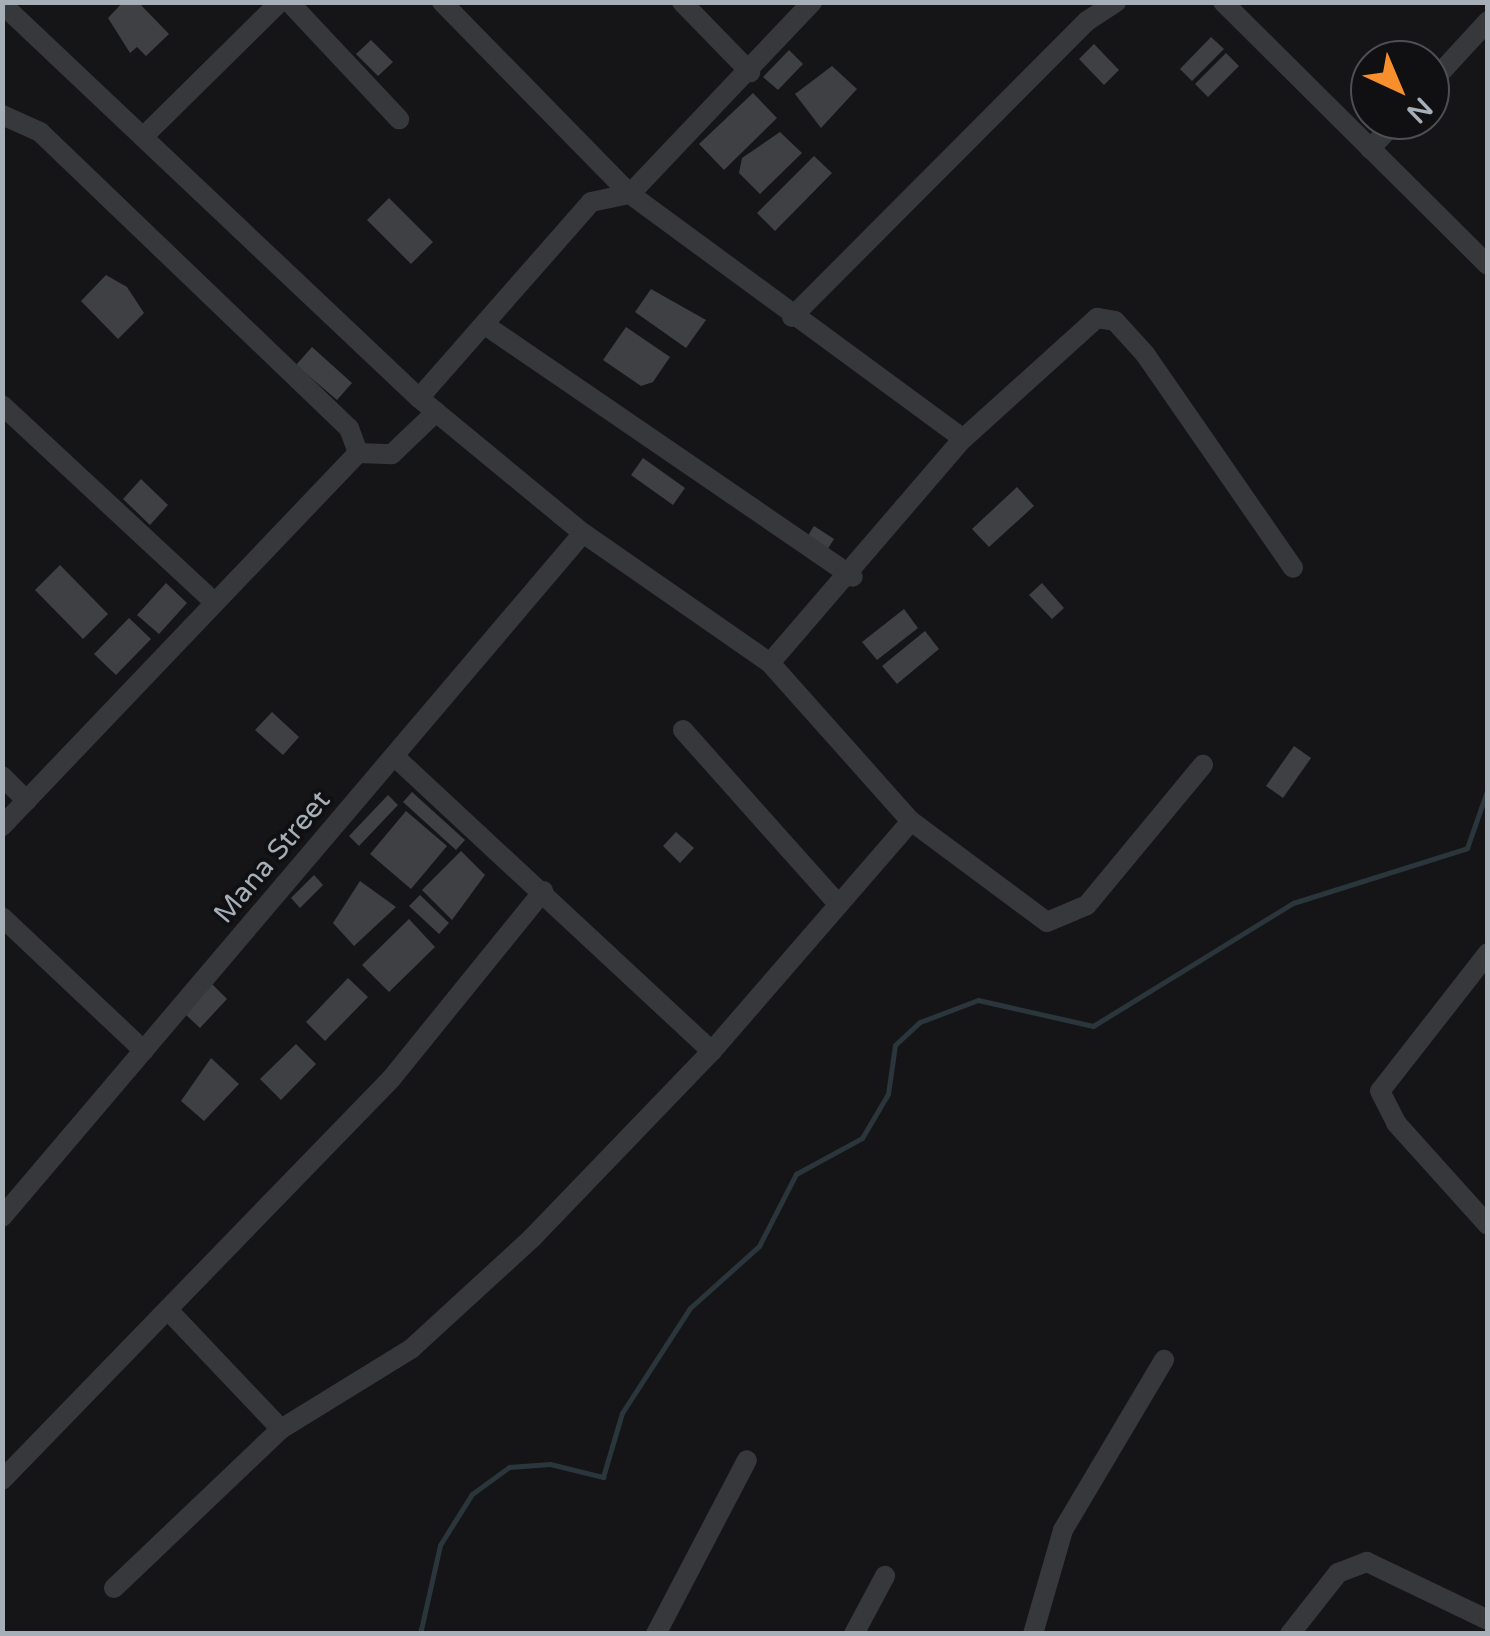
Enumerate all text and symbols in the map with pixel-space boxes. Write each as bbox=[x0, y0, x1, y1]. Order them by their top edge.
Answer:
north arrow bbox=[1350, 40, 1450, 140]
text: N bbox=[1400, 90, 1439, 130]
street label: Mana Street bbox=[207, 784, 337, 930]

